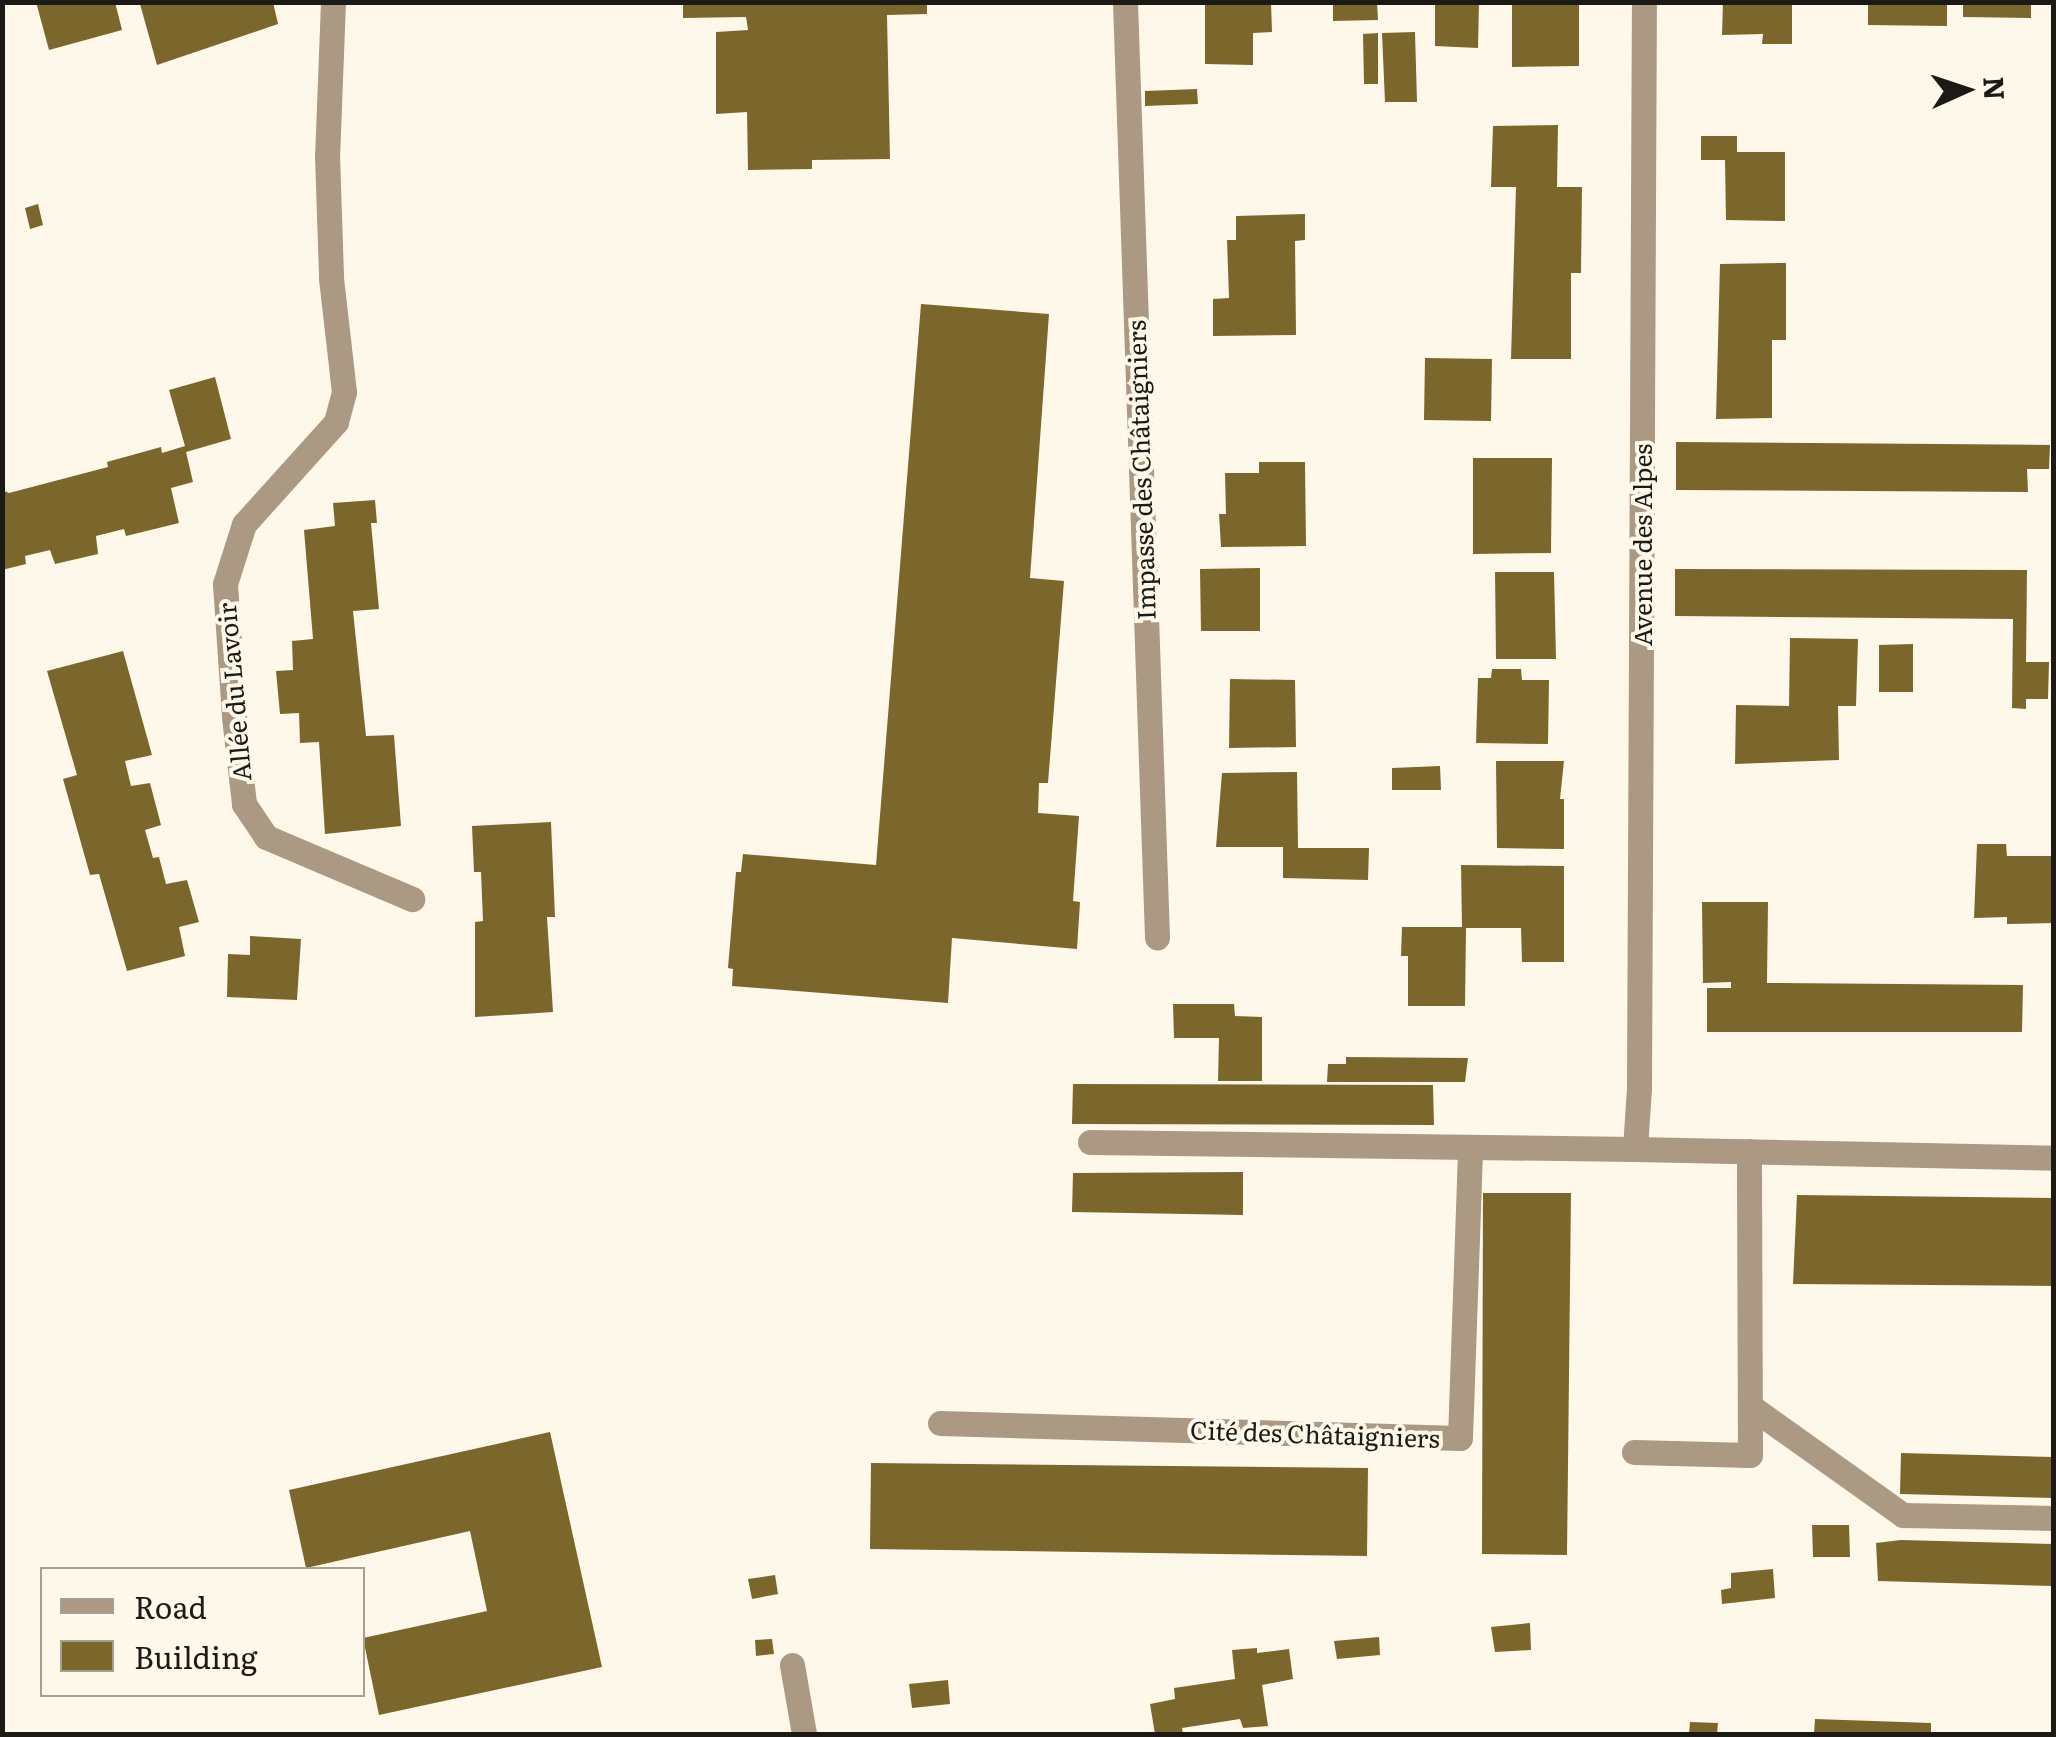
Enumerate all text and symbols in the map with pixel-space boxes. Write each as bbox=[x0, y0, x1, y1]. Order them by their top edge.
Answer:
north arrow bbox=[1916, 40, 2016, 140]
text: N bbox=[1974, 76, 2018, 101]
street label: Impasse des Châtaigniers bbox=[1121, 319, 1161, 621]
street label: Avenue des Alpes bbox=[1627, 444, 1657, 646]
street label: Allée du Lavoir bbox=[211, 602, 257, 782]
street label: Cité des Châtaigniers bbox=[1190, 1415, 1440, 1453]
legend bbox=[40, 1567, 365, 1697]
text: Road bbox=[134, 1584, 207, 1628]
text: Building bbox=[134, 1634, 258, 1678]

